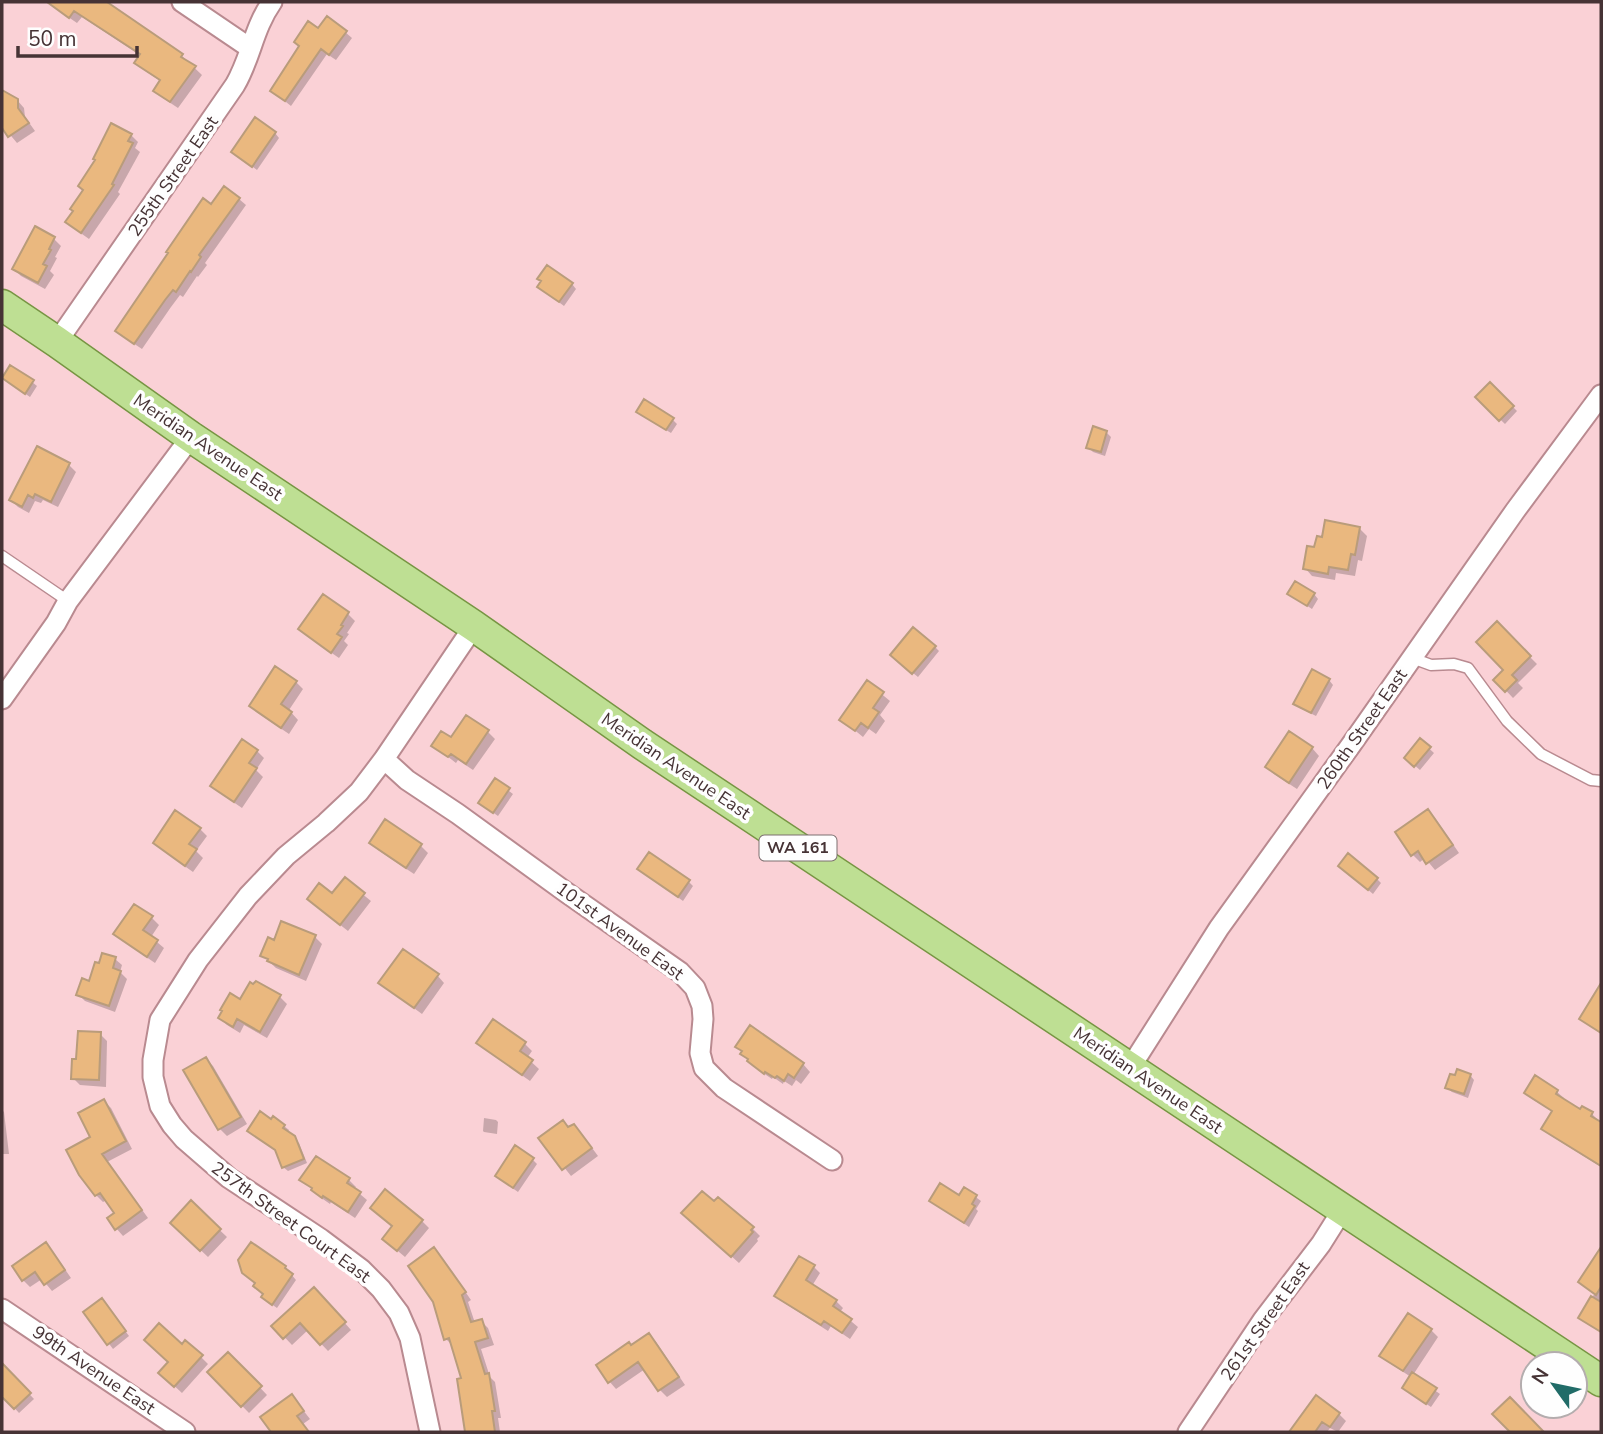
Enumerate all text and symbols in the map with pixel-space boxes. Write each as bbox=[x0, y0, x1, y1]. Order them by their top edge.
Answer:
scale bar bbox=[18, 14, 136, 58]
text: 50 m bbox=[28, 25, 77, 53]
street label: 255th Street East bbox=[122, 110, 224, 241]
street label: Meridian Avenue East bbox=[129, 388, 288, 506]
street label: 260th Street East bbox=[1311, 663, 1413, 794]
street label: Meridian Avenue East bbox=[597, 707, 756, 825]
road number: WA 161 bbox=[760, 835, 836, 860]
street label: 101st Avenue East bbox=[551, 876, 689, 986]
street label: Meridian Avenue East bbox=[1069, 1021, 1228, 1139]
street label: 257th Street Court East bbox=[206, 1156, 376, 1288]
street label: 261st Street East bbox=[1215, 1256, 1315, 1385]
street label: 99th Avenue East bbox=[28, 1320, 161, 1420]
north arrow bbox=[1519, 1350, 1589, 1420]
text: N bbox=[1526, 1363, 1555, 1389]

